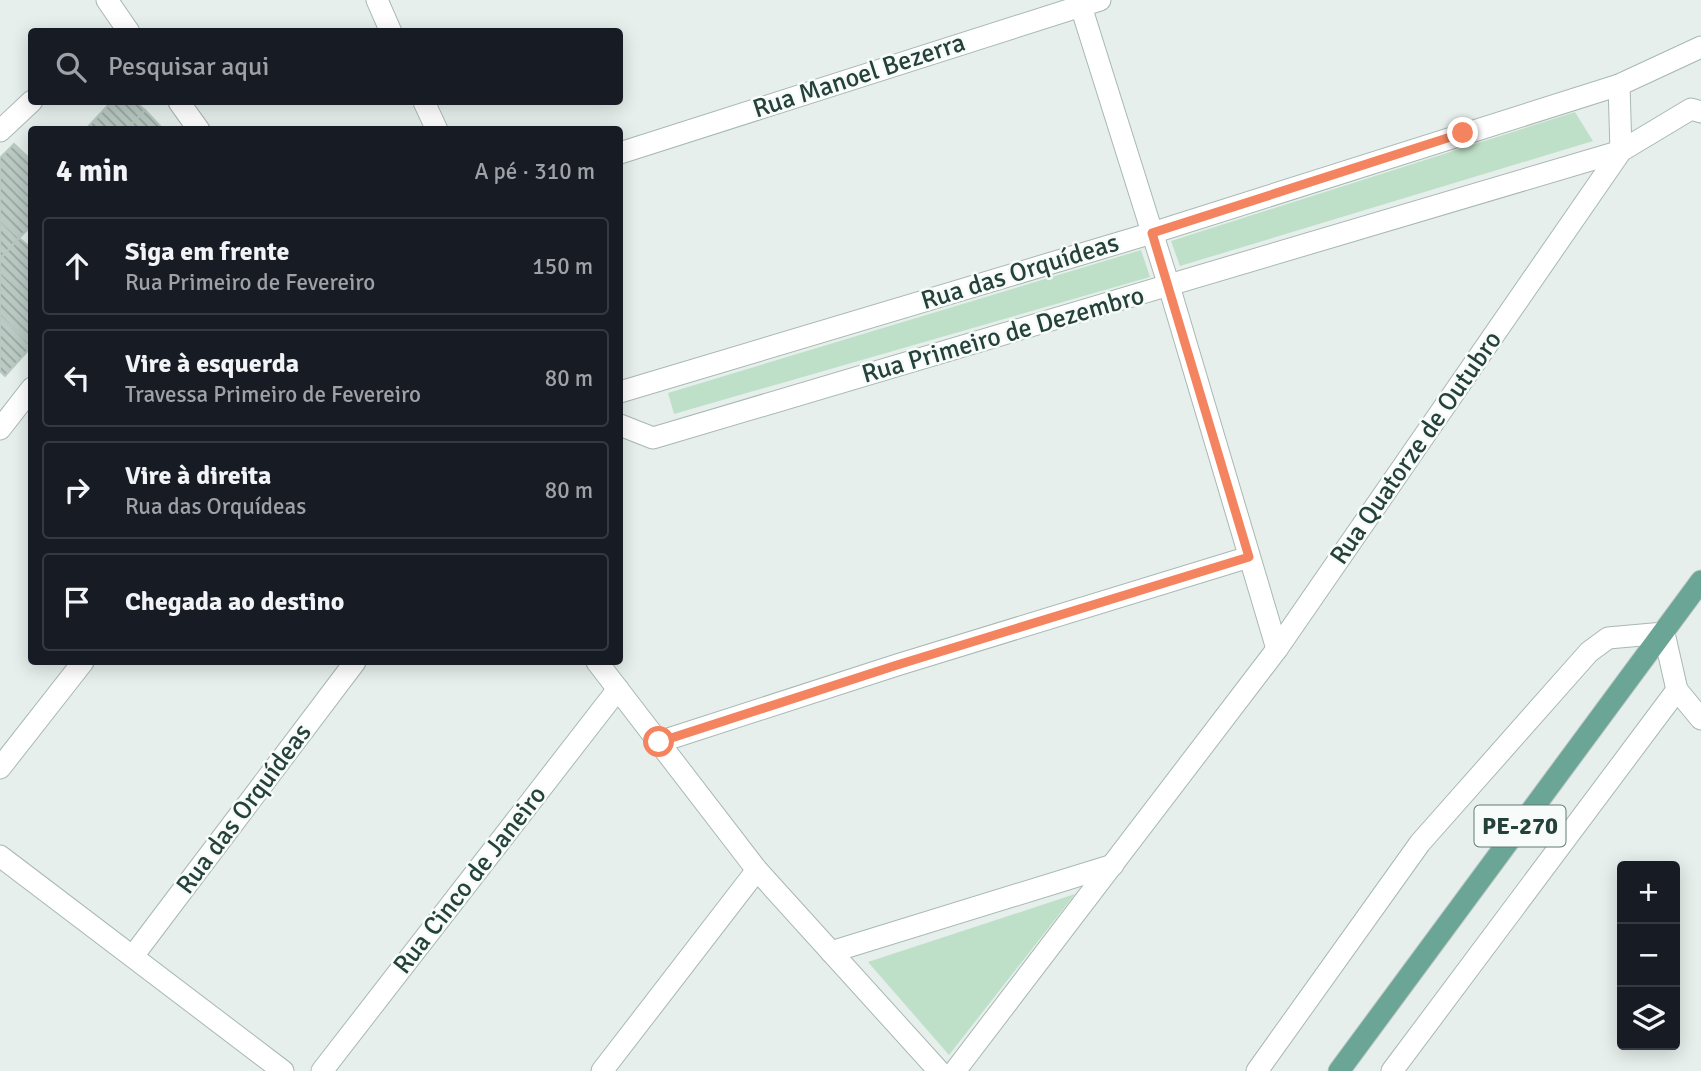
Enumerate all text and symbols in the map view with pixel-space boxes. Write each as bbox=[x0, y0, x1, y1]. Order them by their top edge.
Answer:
street label: Rua Manoel Bezerra bbox=[749, 27, 969, 125]
search box bbox=[28, 28, 623, 105]
icon: search bbox=[52, 48, 90, 86]
text: Pesquisar aqui bbox=[108, 51, 269, 83]
route end bbox=[1447, 117, 1478, 148]
text: 4 min bbox=[56, 153, 128, 190]
text: A pé · 310 m bbox=[474, 157, 595, 186]
street label: Rua das Orquídeas bbox=[917, 227, 1123, 317]
text: Siga em frente bbox=[125, 236, 289, 268]
icon: ahead bbox=[58, 247, 96, 285]
text: 150 m bbox=[532, 252, 593, 281]
text: Rua Primeiro de Fevereiro bbox=[125, 268, 375, 297]
street label: Rua Primeiro de Dezembro bbox=[858, 279, 1148, 391]
street label: Rua Quatorze de Outubro bbox=[1323, 325, 1509, 571]
text: Vire à esquerda bbox=[125, 348, 299, 380]
icon: left bbox=[58, 359, 96, 397]
text: 80 m bbox=[545, 364, 593, 393]
text: Travessa Primeiro de Fevereiro bbox=[125, 380, 421, 409]
text: Vire à direita bbox=[125, 460, 271, 492]
icon: right bbox=[58, 471, 96, 509]
text: 80 m bbox=[545, 476, 593, 505]
text: Rua das Orquídeas bbox=[125, 492, 306, 521]
icon: arrive bbox=[58, 583, 96, 621]
text: Chegada ao destino bbox=[125, 586, 344, 618]
street label: Rua das Orquídeas bbox=[170, 718, 318, 900]
route start bbox=[643, 726, 674, 757]
street label: Rua Cinco de Janeiro bbox=[387, 780, 553, 980]
road number: PE-270 bbox=[1474, 806, 1566, 846]
map controls bbox=[1617, 861, 1680, 1050]
button: + bbox=[1617, 861, 1680, 924]
button: − bbox=[1617, 924, 1680, 987]
button: layers bbox=[1617, 987, 1680, 1050]

